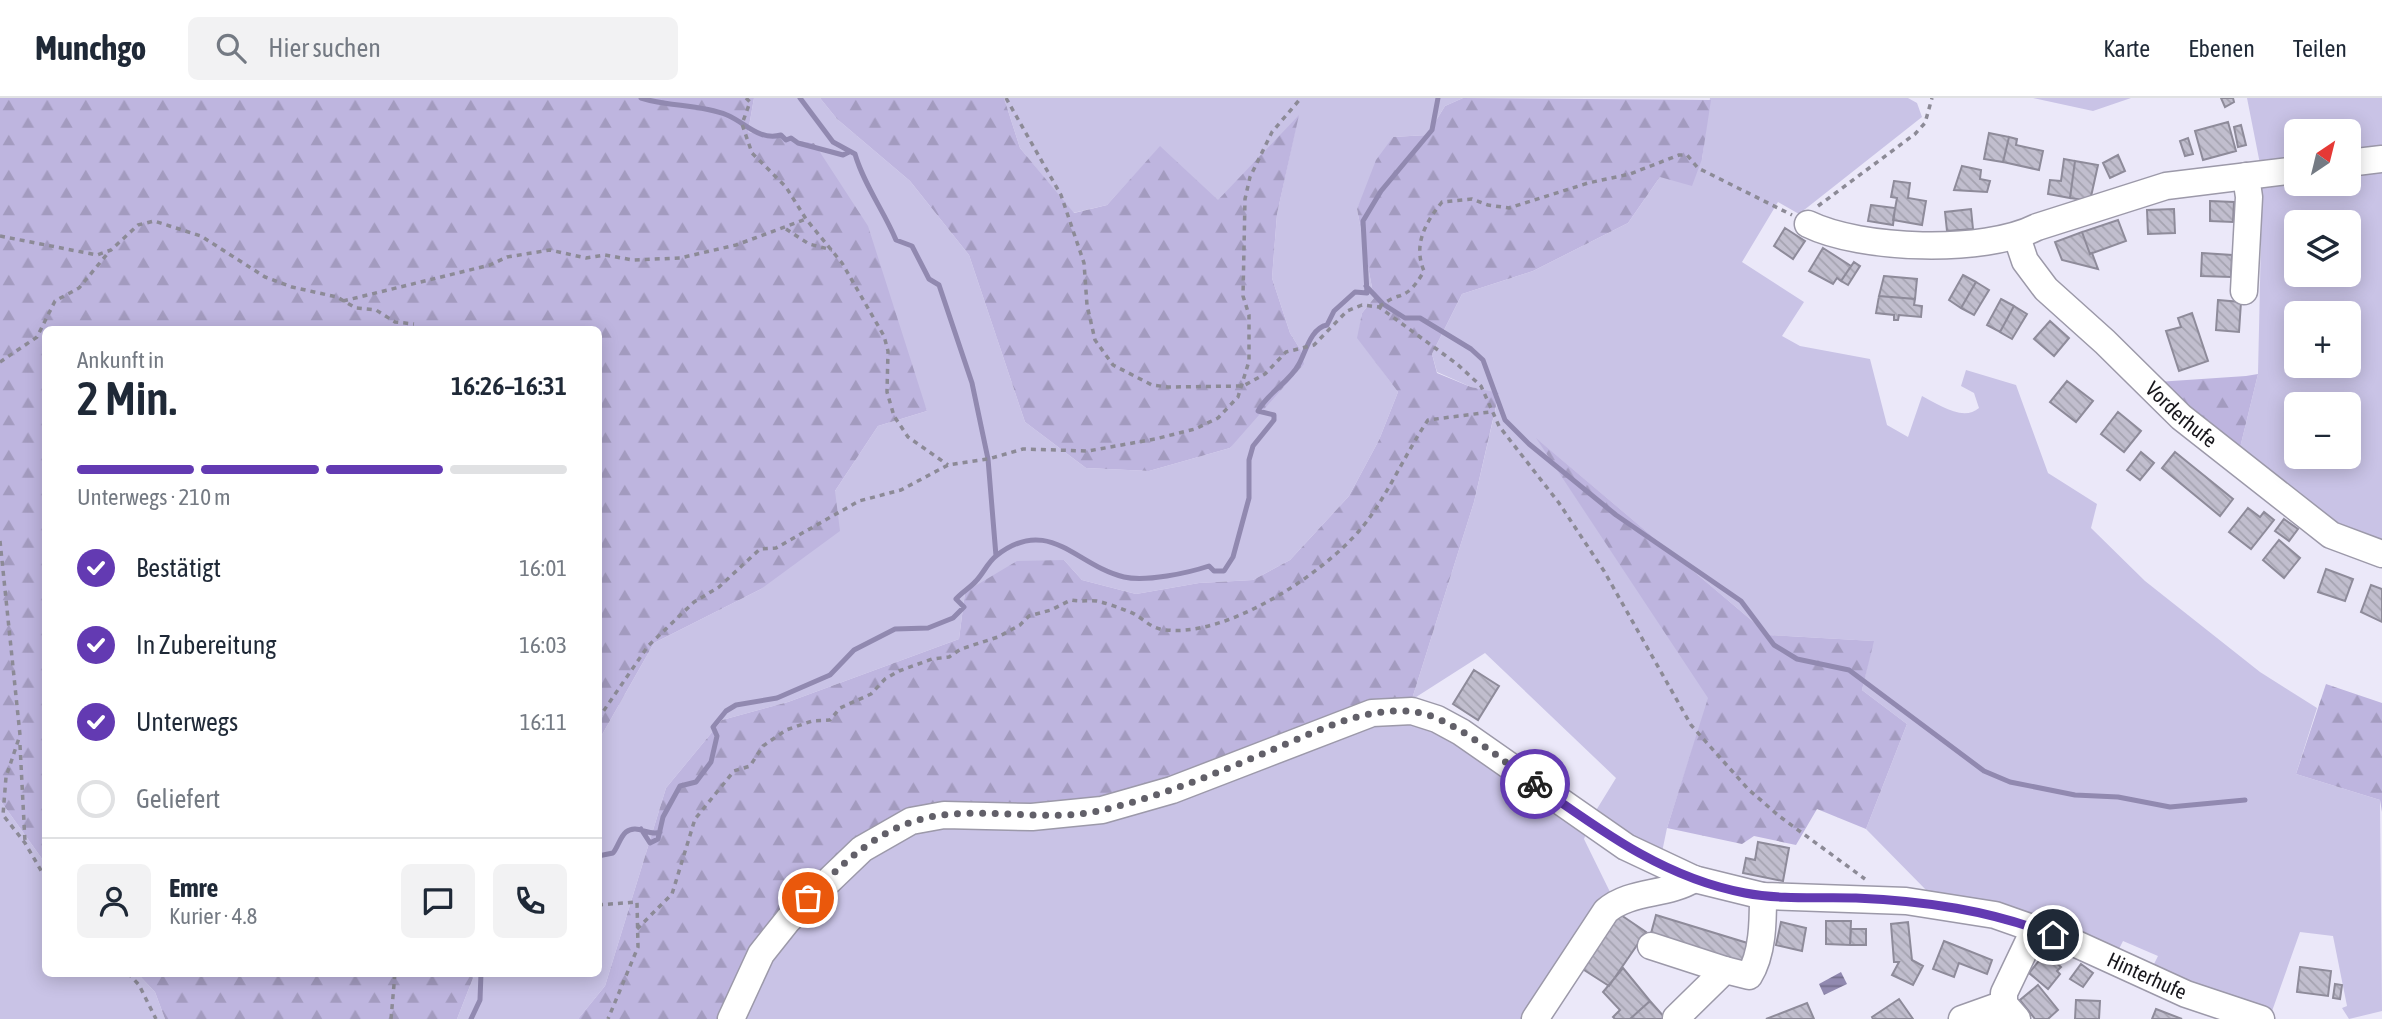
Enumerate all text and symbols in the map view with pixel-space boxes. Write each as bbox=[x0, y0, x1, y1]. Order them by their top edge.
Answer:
search box bbox=[188, 17, 678, 80]
text: Munchgo bbox=[35, 29, 146, 67]
icon: search bbox=[212, 29, 250, 67]
text: Hier suchen bbox=[268, 33, 381, 63]
text: Karte bbox=[2103, 35, 2150, 62]
text: Ebenen bbox=[2188, 35, 2255, 62]
text: Teilen bbox=[2293, 35, 2347, 62]
north arrow bbox=[2284, 119, 2361, 196]
map controls bbox=[2284, 119, 2361, 469]
button: layers bbox=[2284, 210, 2361, 287]
button: + bbox=[2284, 301, 2361, 378]
text: Ankunft in bbox=[77, 347, 164, 373]
text: 16:26–16:31 bbox=[451, 371, 567, 401]
text: 2 Min. bbox=[77, 372, 177, 425]
street label: Vorderhufe bbox=[2141, 376, 2222, 452]
button: − bbox=[2284, 392, 2361, 469]
text: Unterwegs · 210 m bbox=[77, 484, 231, 510]
icon: check bbox=[77, 549, 115, 587]
text: Bestätigt bbox=[136, 553, 221, 583]
text: 16:01 bbox=[519, 555, 567, 581]
icon: check bbox=[77, 626, 115, 664]
text: In Zubereitung bbox=[136, 630, 276, 660]
text: 16:03 bbox=[519, 632, 567, 658]
icon: check bbox=[77, 703, 115, 741]
text: Unterwegs bbox=[136, 707, 238, 737]
text: 16:11 bbox=[520, 709, 567, 735]
courier bbox=[1500, 749, 1570, 819]
icon: bike bbox=[1516, 765, 1554, 803]
text: Geliefert bbox=[136, 784, 220, 814]
button: person bbox=[77, 864, 151, 938]
button: chat bbox=[401, 864, 475, 938]
button: phone bbox=[493, 864, 567, 938]
pin bbox=[778, 868, 838, 928]
text: Emre bbox=[169, 873, 218, 903]
icon: bag bbox=[789, 879, 827, 917]
text: Kurier · 4.8 bbox=[169, 903, 257, 929]
pin bbox=[2023, 905, 2083, 965]
icon: home bbox=[2034, 916, 2072, 954]
street label: Hinterhufe bbox=[2104, 947, 2191, 1004]

